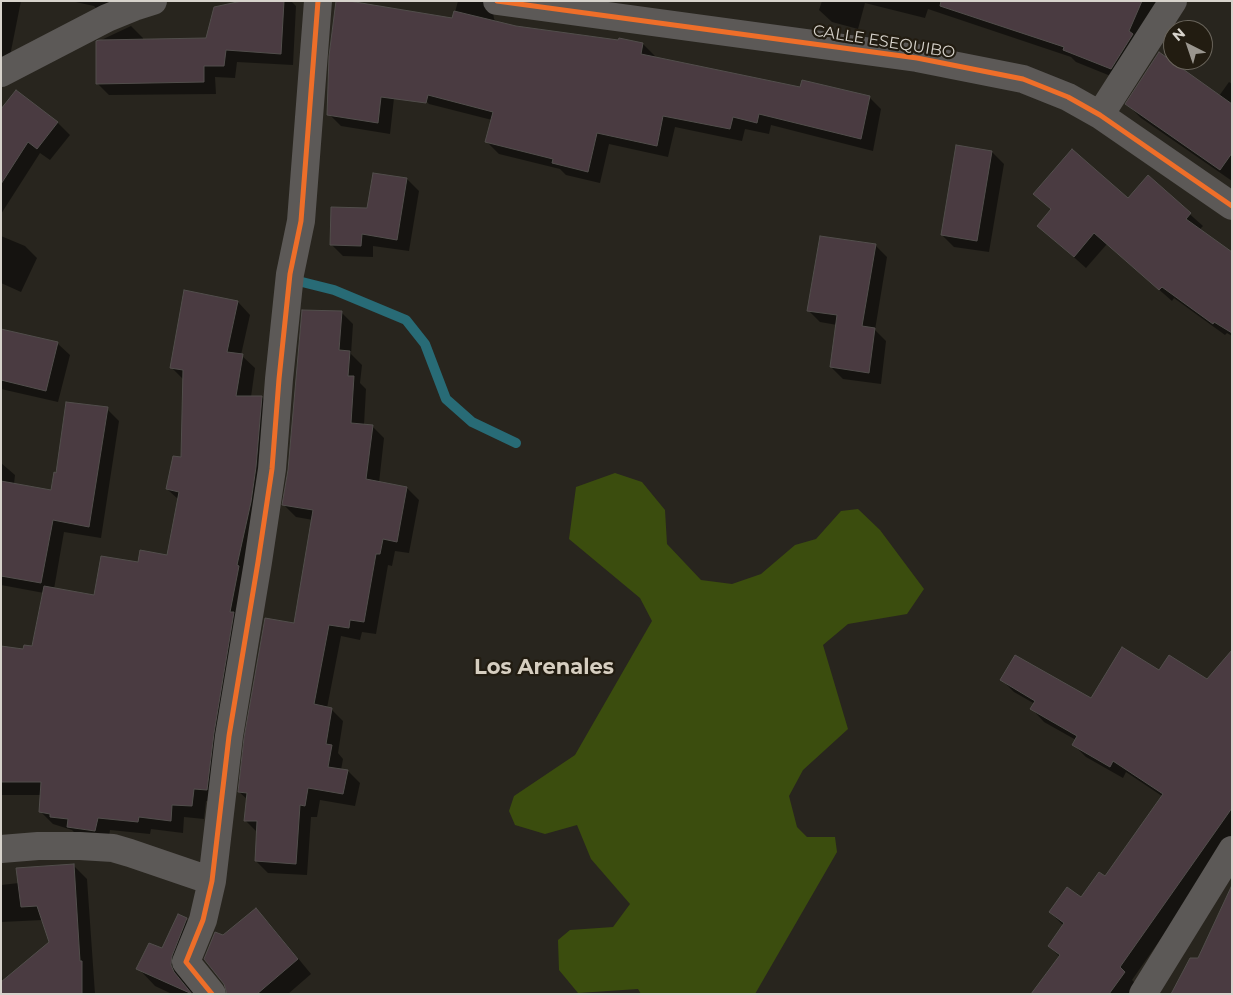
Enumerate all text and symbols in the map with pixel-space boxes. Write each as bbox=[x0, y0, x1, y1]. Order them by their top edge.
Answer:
north arrow bbox=[1163, 20, 1213, 70]
street label: CALLE ESEQUIBO bbox=[811, 21, 957, 63]
text: N bbox=[1169, 24, 1189, 45]
district label: Los Arenales bbox=[474, 655, 614, 681]

